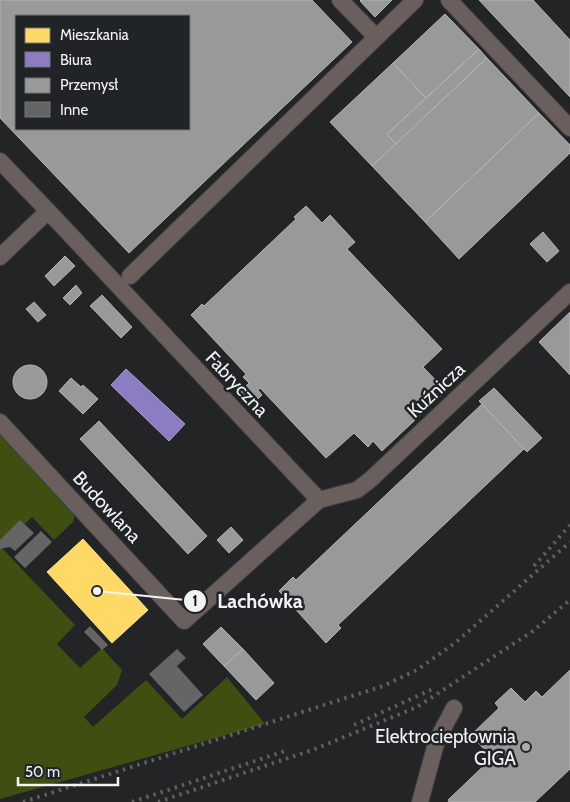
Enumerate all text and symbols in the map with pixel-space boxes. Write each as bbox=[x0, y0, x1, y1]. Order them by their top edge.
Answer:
legend bbox=[15, 15, 190, 130]
text: Mieszkania bbox=[60, 26, 130, 44]
text: Biura bbox=[60, 51, 93, 69]
text: Przemysł bbox=[60, 76, 118, 94]
text: Inne bbox=[60, 101, 88, 119]
street label: Fabryczna bbox=[201, 346, 273, 422]
street label: Kuźnicza bbox=[402, 358, 470, 422]
street label: Budowlana bbox=[68, 467, 146, 547]
callout: Lachówka bbox=[183, 583, 313, 618]
text: Lachówka bbox=[217, 589, 303, 613]
text: 1 bbox=[192, 592, 198, 610]
place label: Elektrociepłownia GIGA bbox=[375, 725, 516, 770]
marker: Elektrociepłownia GIGA bbox=[520, 741, 532, 753]
scale bar bbox=[18, 754, 118, 786]
text: 50 m bbox=[25, 763, 60, 781]

